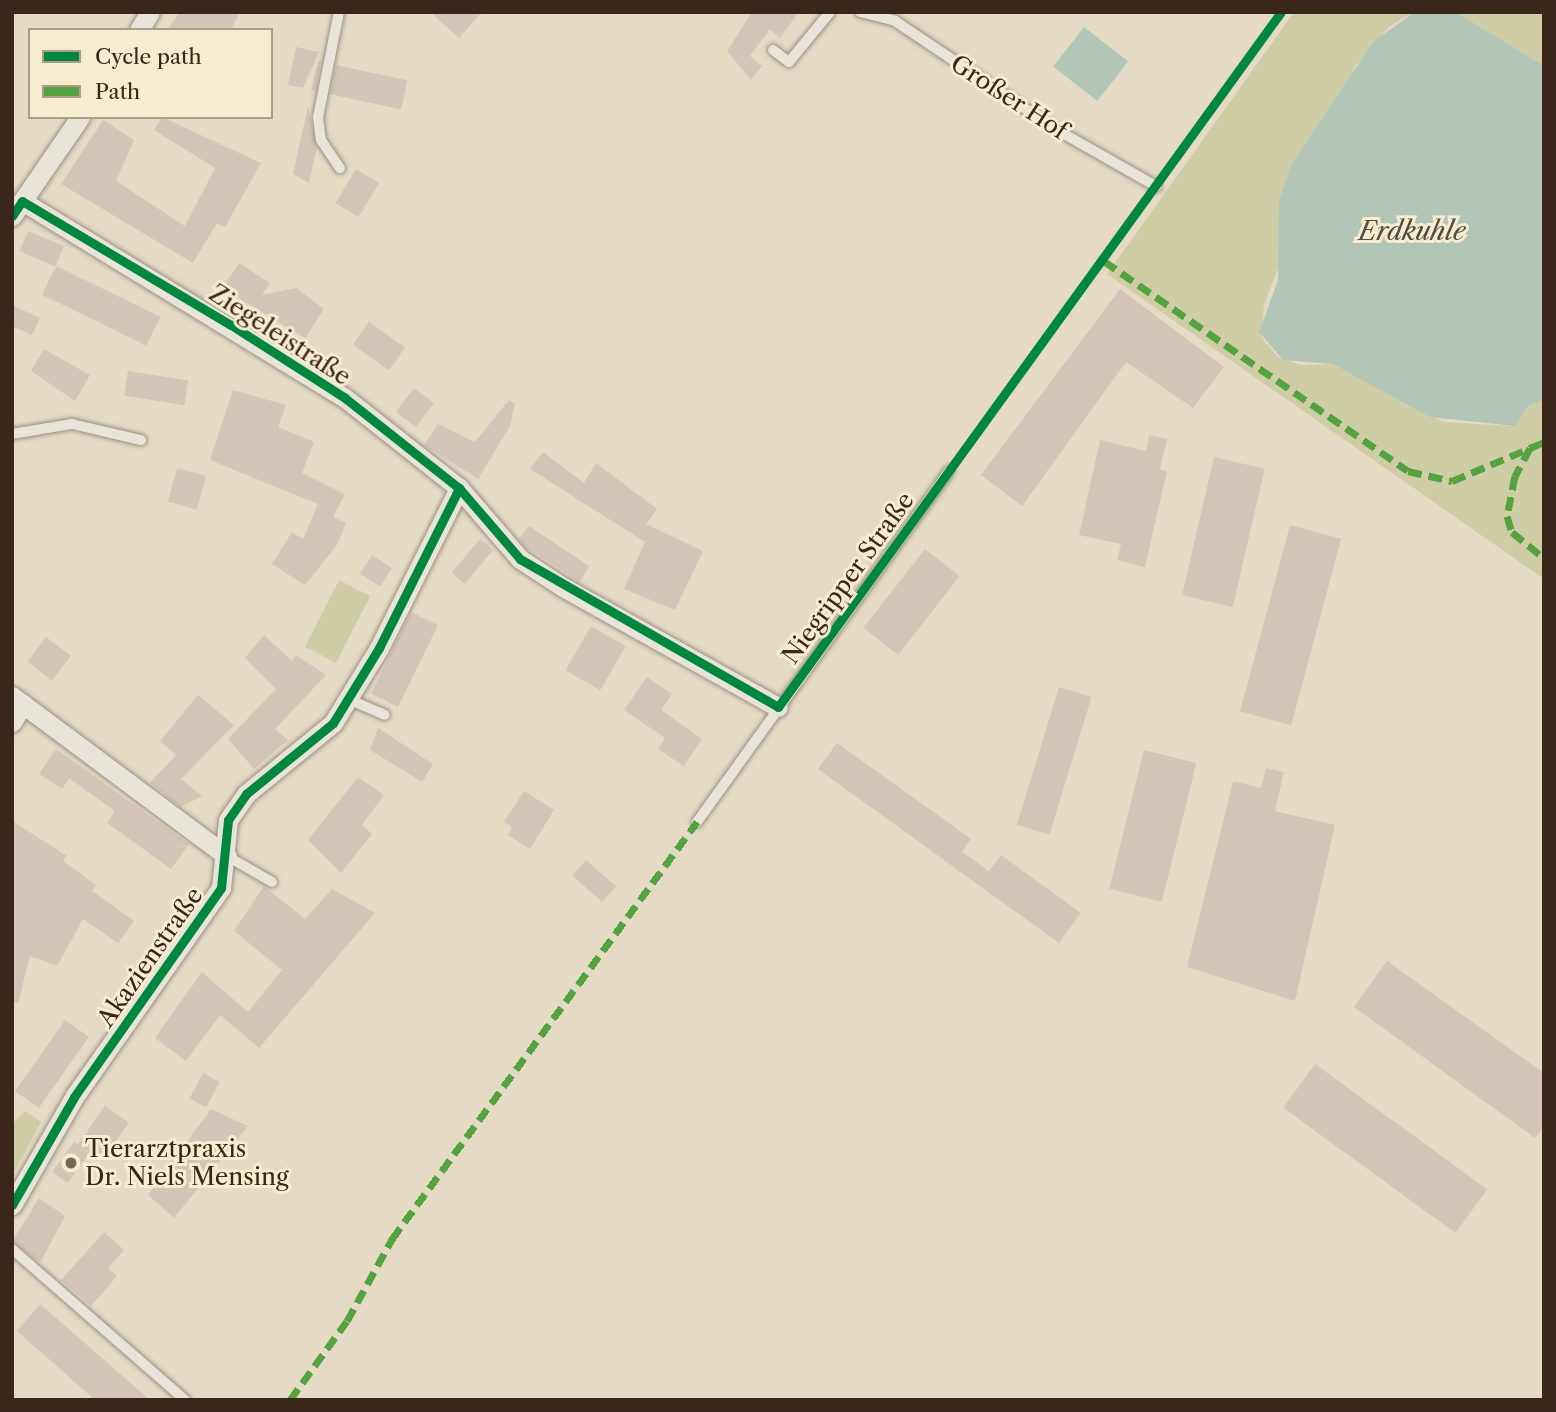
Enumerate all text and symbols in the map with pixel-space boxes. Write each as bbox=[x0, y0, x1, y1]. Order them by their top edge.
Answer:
legend bbox=[28, 28, 273, 119]
text: Cycle path bbox=[95, 44, 202, 69]
street label: Großer Hof bbox=[945, 49, 1073, 145]
text: Path bbox=[95, 79, 140, 104]
water label: Erdkuhle bbox=[1358, 216, 1466, 248]
street label: Ziegeleistraße bbox=[204, 279, 356, 391]
street label: Niegripper Straße bbox=[776, 486, 920, 670]
street label: Akazienstraße bbox=[91, 882, 209, 1032]
place label: Tierarztpraxis Dr. Niels Mensing bbox=[85, 1135, 289, 1191]
marker: Tierarztpraxis Dr. Niels Mensing bbox=[63, 1155, 79, 1171]

